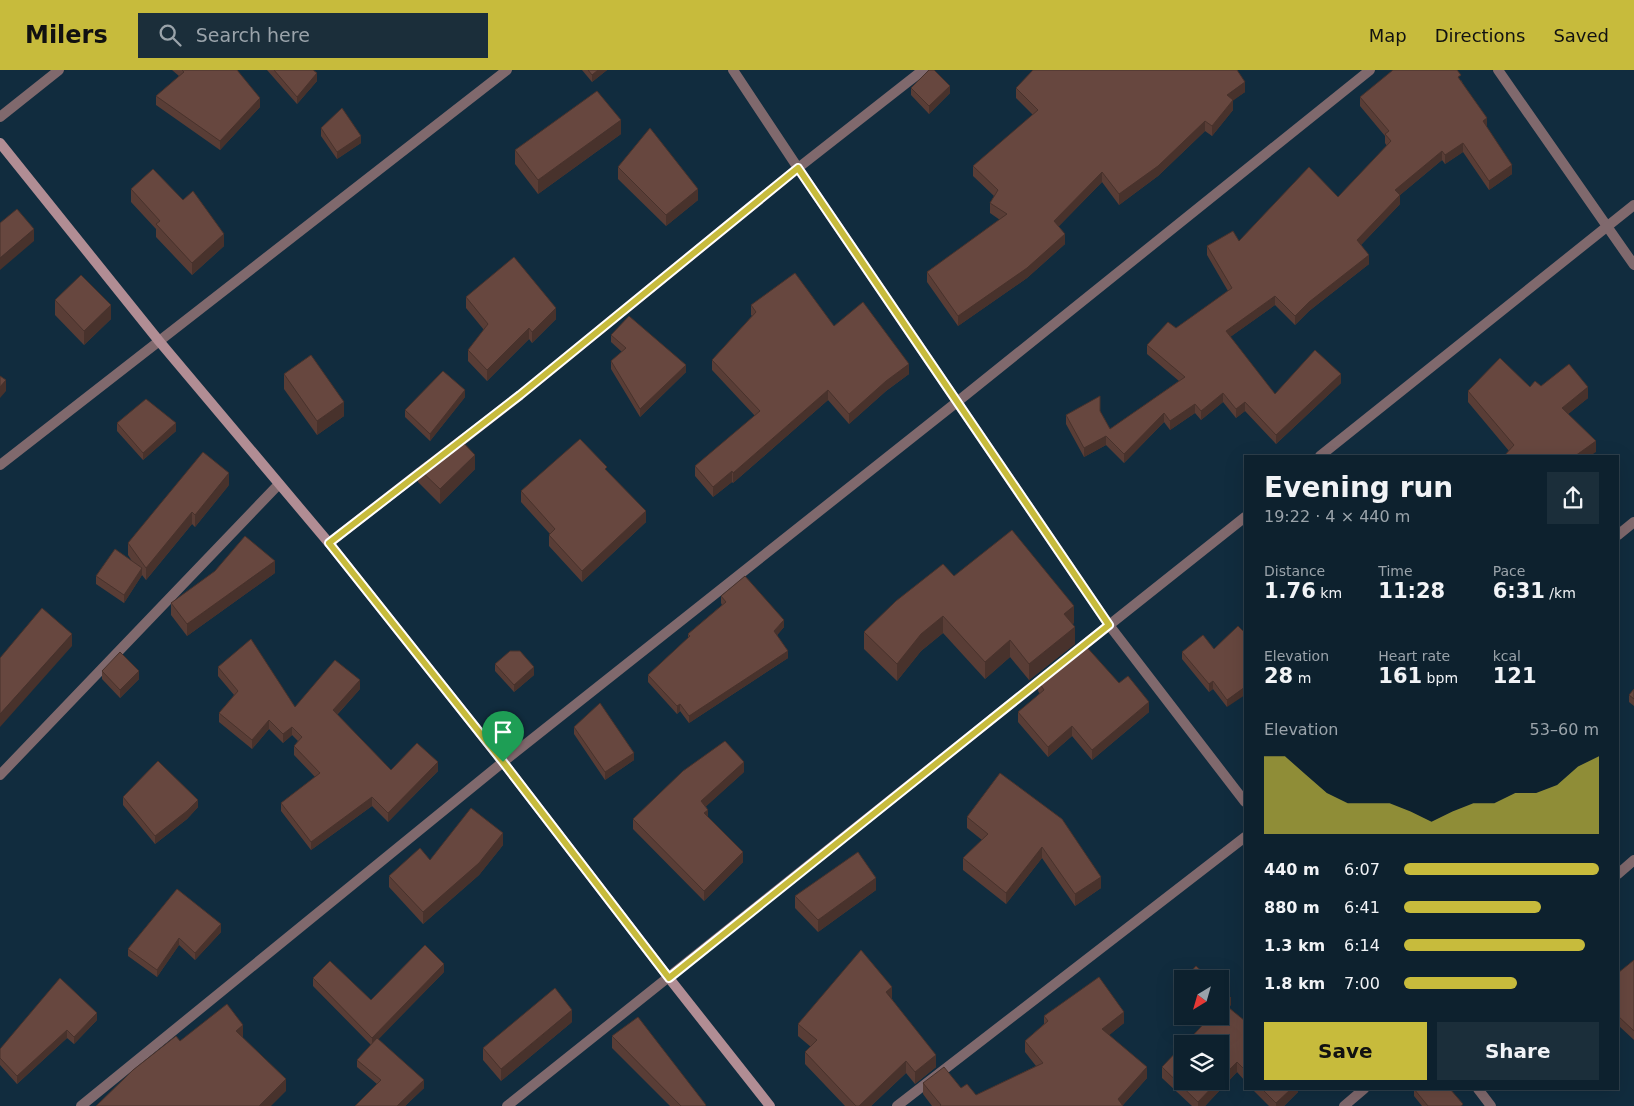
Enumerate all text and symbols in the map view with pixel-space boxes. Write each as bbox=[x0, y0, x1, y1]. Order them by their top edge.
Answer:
search box bbox=[138, 13, 488, 58]
text: Milers bbox=[25, 21, 108, 49]
icon: search bbox=[156, 21, 184, 49]
text: Search here bbox=[196, 24, 310, 46]
text: Map bbox=[1369, 25, 1407, 46]
text: Directions bbox=[1435, 25, 1525, 46]
text: Saved bbox=[1553, 25, 1609, 46]
text: Evening run bbox=[1264, 471, 1453, 504]
button: share bbox=[1547, 472, 1599, 524]
text: 19:22 · 4 × 440 m bbox=[1264, 507, 1410, 526]
text: Distance bbox=[1264, 563, 1325, 579]
text: Time bbox=[1378, 563, 1413, 579]
text: Pace bbox=[1493, 563, 1525, 579]
text: 1.76 bbox=[1264, 579, 1316, 603]
text: 11:28 bbox=[1378, 579, 1445, 603]
text: 6:31 bbox=[1493, 579, 1545, 603]
text: km bbox=[1316, 585, 1342, 601]
text: /km bbox=[1545, 585, 1576, 601]
text: Elevation bbox=[1264, 648, 1329, 664]
text: Heart rate bbox=[1378, 648, 1450, 664]
text: kcal bbox=[1493, 648, 1521, 664]
text: 28 bbox=[1264, 664, 1293, 688]
text: 161 bbox=[1378, 664, 1422, 688]
text: 121 bbox=[1493, 664, 1537, 688]
text: m bbox=[1293, 670, 1311, 686]
text: bpm bbox=[1422, 670, 1458, 686]
pin bbox=[482, 711, 524, 762]
icon: arrive bbox=[489, 718, 517, 746]
text: Elevation bbox=[1264, 720, 1338, 739]
text: 53–60 m bbox=[1530, 720, 1599, 739]
text: 440 m bbox=[1264, 860, 1320, 879]
text: 6:07 bbox=[1344, 860, 1380, 879]
text: 880 m bbox=[1264, 898, 1320, 917]
text: 6:41 bbox=[1344, 898, 1380, 917]
text: 1.3 km bbox=[1264, 936, 1325, 955]
text: 6:14 bbox=[1344, 936, 1380, 955]
north arrow bbox=[1174, 970, 1229, 1025]
map controls bbox=[1174, 970, 1229, 1090]
text: 1.8 km bbox=[1264, 974, 1325, 993]
text: 7:00 bbox=[1344, 974, 1380, 993]
button: Save bbox=[1264, 1022, 1427, 1080]
button: Share bbox=[1437, 1022, 1599, 1080]
button: layers bbox=[1174, 1035, 1229, 1090]

